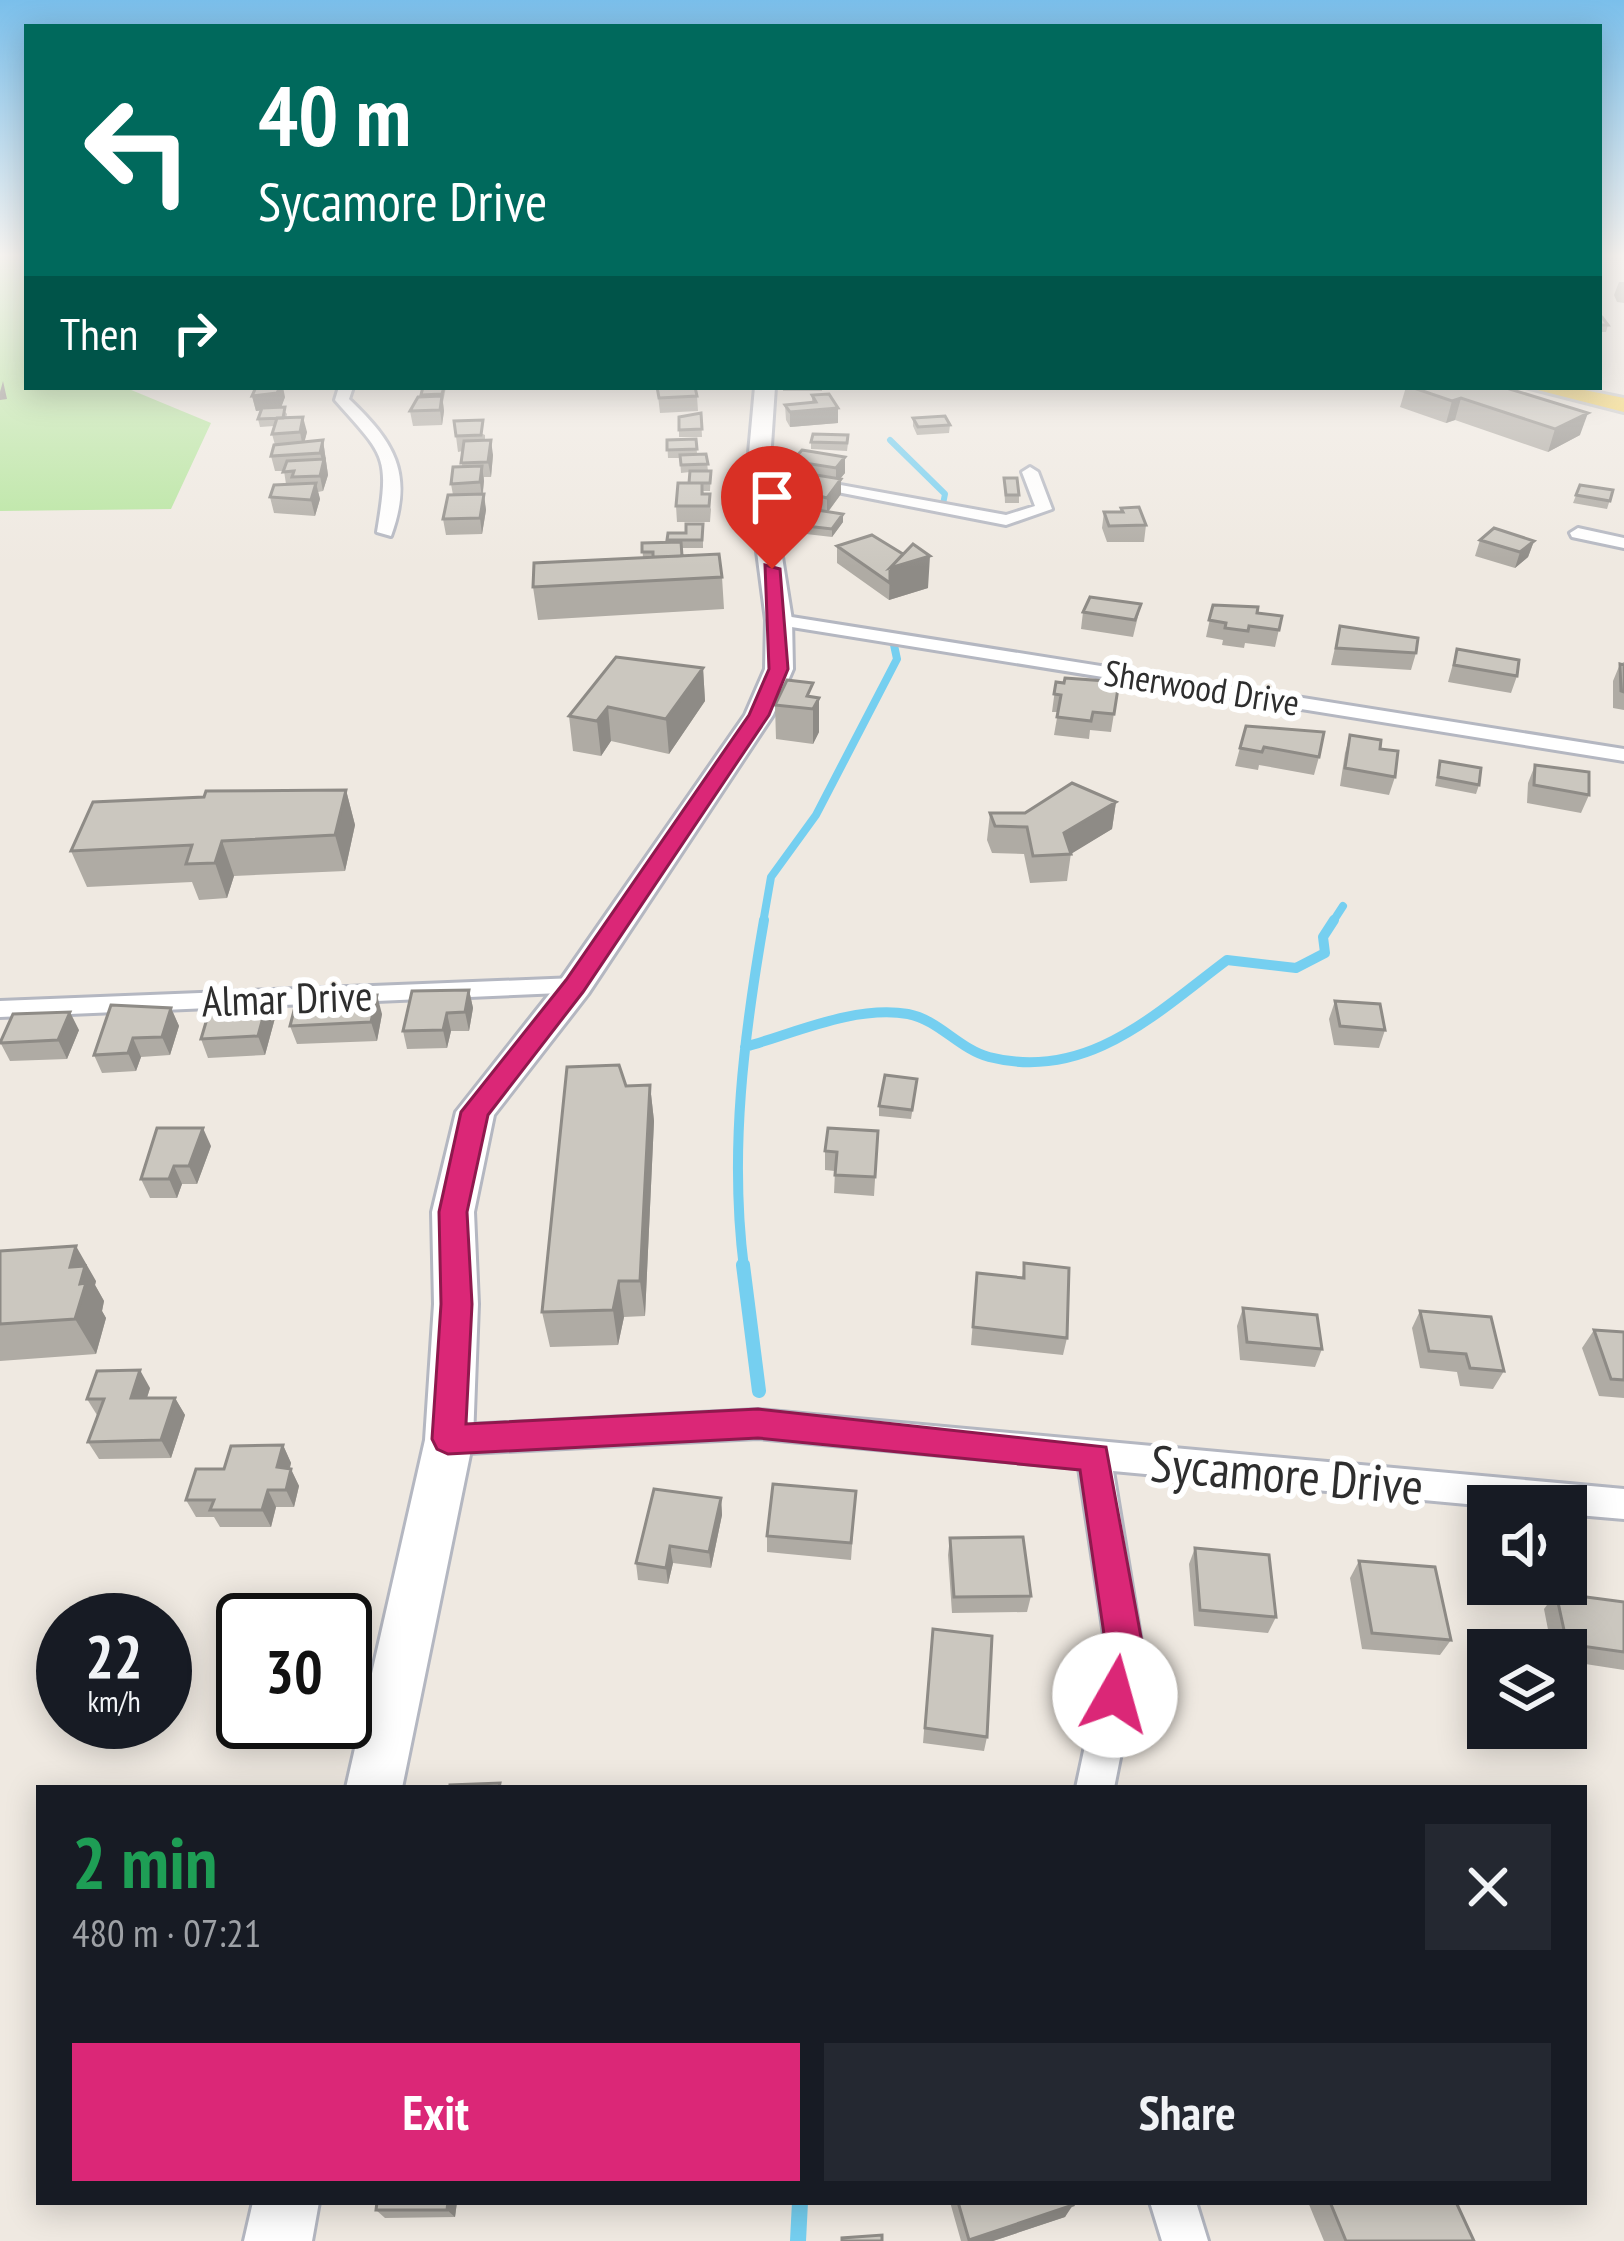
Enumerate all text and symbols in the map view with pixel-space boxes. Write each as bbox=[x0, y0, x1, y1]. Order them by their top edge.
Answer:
text: 40 m bbox=[258, 60, 411, 169]
icon: left bbox=[60, 72, 216, 228]
text: Sycamore Drive bbox=[258, 166, 547, 236]
icon: right bbox=[162, 300, 228, 366]
text: Then bbox=[60, 304, 138, 362]
pin bbox=[721, 446, 823, 569]
icon: arrive bbox=[739, 464, 805, 530]
street label: Sherwood Drive bbox=[1101, 648, 1303, 726]
street label: Almar Drive bbox=[201, 968, 373, 1028]
street label: Sycamore Drive bbox=[1148, 1429, 1426, 1519]
map controls bbox=[1467, 1485, 1587, 1749]
button: sound bbox=[1467, 1485, 1587, 1605]
speed limit sign: 30 bbox=[216, 1593, 372, 1749]
text: 22 bbox=[85, 1617, 143, 1695]
button: layers bbox=[1467, 1629, 1587, 1749]
position arrow bbox=[1052, 1632, 1178, 1758]
text: km/h bbox=[87, 1681, 141, 1720]
text: 2 min bbox=[72, 1815, 217, 1908]
button: close bbox=[1425, 1824, 1551, 1950]
text: 480 m · 07:21 bbox=[72, 1907, 261, 1958]
button: Exit bbox=[72, 2043, 800, 2181]
button: Share bbox=[824, 2043, 1551, 2181]

